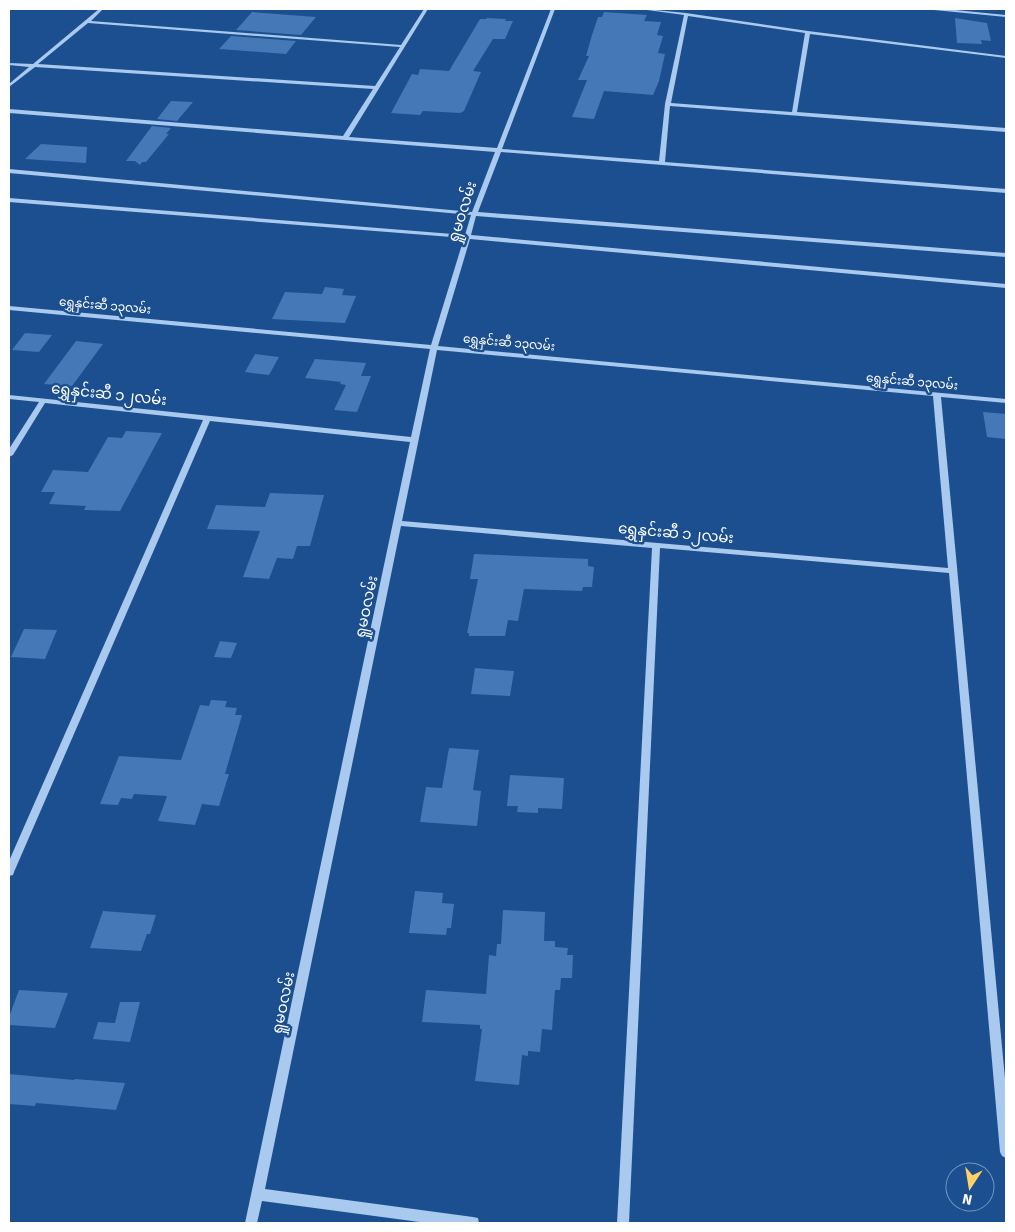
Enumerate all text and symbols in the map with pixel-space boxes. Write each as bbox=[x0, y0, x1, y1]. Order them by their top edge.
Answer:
street label: ရှုမဝလမ်း bbox=[443, 179, 483, 246]
street label: ရွှေနှင်းဆီ ၁၃လမ်း bbox=[58, 293, 152, 319]
street label: ရွှေနှင်းဆီ ၁၃လမ်း bbox=[462, 330, 556, 356]
street label: ရွှေနှင်းဆီ ၁၃လမ်း bbox=[865, 369, 959, 395]
street label: ရွှေနှင်းဆီ ၁၂လမ်း bbox=[50, 378, 168, 412]
street label: ရွှေနှင်းဆီ ၁၂လမ်း bbox=[617, 518, 735, 550]
street label: ရှုမဝလမ်း bbox=[350, 574, 384, 641]
street label: ရှုမဝလမ်း bbox=[267, 970, 301, 1037]
north arrow bbox=[945, 1162, 995, 1212]
text: N bbox=[961, 1190, 974, 1209]

